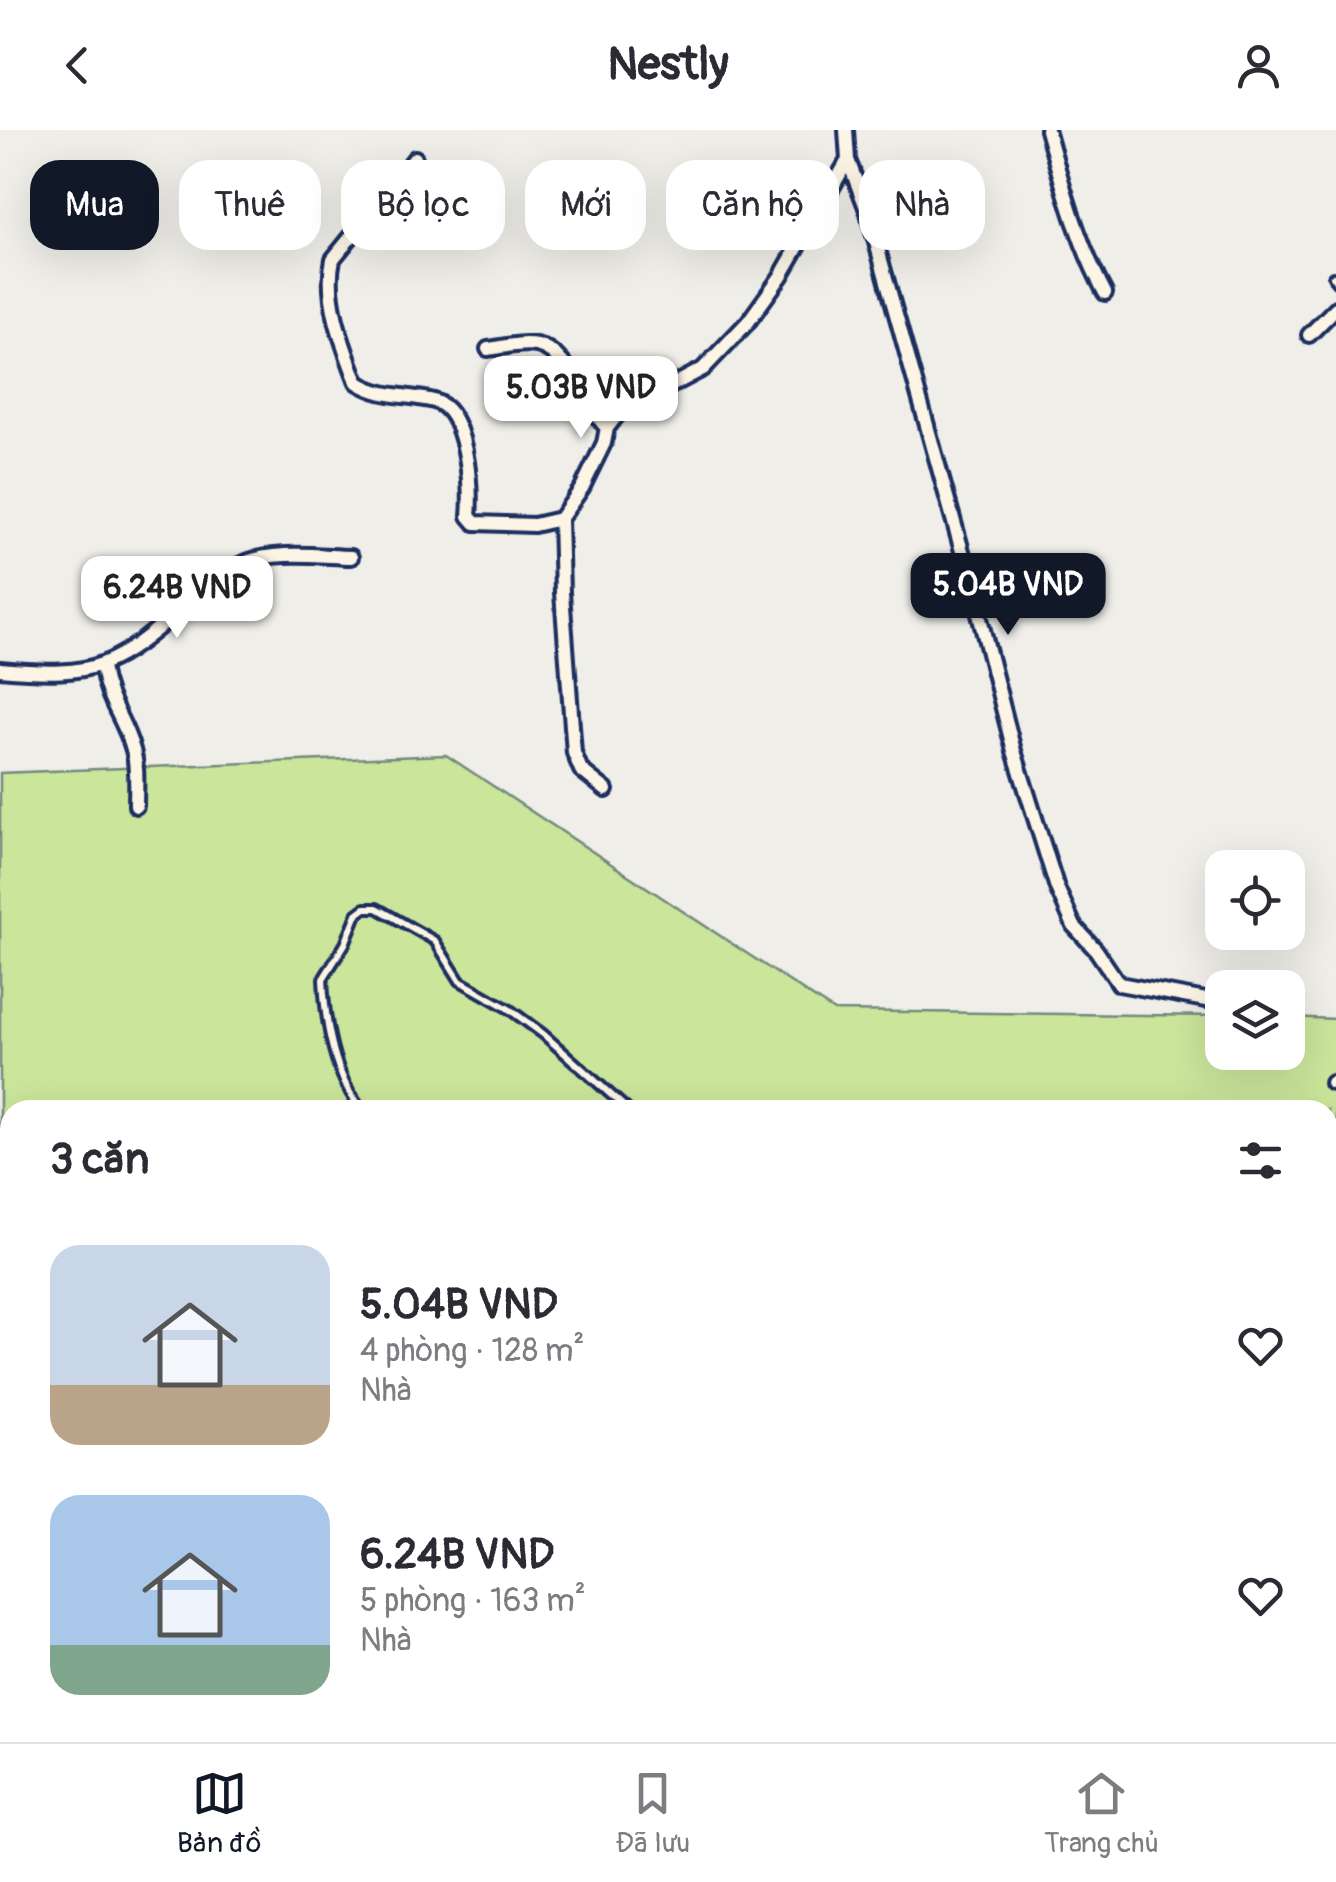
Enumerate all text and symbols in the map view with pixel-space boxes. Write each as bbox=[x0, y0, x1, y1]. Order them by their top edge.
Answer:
text: Nestly bbox=[608, 37, 728, 93]
icon: back bbox=[50, 38, 105, 93]
icon: person bbox=[1231, 38, 1286, 93]
chip: Mua bbox=[30, 160, 159, 250]
chip: Thuê bbox=[179, 160, 321, 250]
chip: Bộ lọc bbox=[341, 160, 505, 250]
chip: Mới bbox=[525, 160, 646, 250]
chip: Căn hộ bbox=[666, 160, 839, 250]
chip: Nhà bbox=[859, 160, 985, 250]
pin: 5.03B VND bbox=[467, 356, 695, 441]
text: 5.03B VND bbox=[506, 368, 656, 408]
pin: 5.04B VND bbox=[894, 553, 1122, 638]
pin: 6.24B VND bbox=[63, 556, 291, 641]
text: 5.04B VND bbox=[933, 565, 1083, 605]
text: 6.24B VND bbox=[103, 568, 251, 608]
map controls bbox=[1205, 850, 1305, 1070]
button: locate bbox=[1205, 850, 1305, 950]
button: layers bbox=[1205, 970, 1305, 1070]
icon: filters bbox=[1233, 1133, 1288, 1188]
text: 3 căn bbox=[50, 1134, 149, 1186]
text: 5.04B VND bbox=[360, 1279, 558, 1331]
icon: home bbox=[130, 1285, 250, 1405]
icon: heart bbox=[1233, 1318, 1288, 1373]
text: 4 phòng · 128 m² bbox=[360, 1331, 584, 1371]
text: Nhà bbox=[360, 1371, 411, 1411]
text: 6.24B VND bbox=[360, 1529, 554, 1581]
icon: home bbox=[130, 1535, 250, 1655]
icon: heart bbox=[1233, 1568, 1288, 1623]
text: 5 phòng · 163 m² bbox=[360, 1581, 586, 1621]
text: Nhà bbox=[360, 1621, 411, 1661]
tab: Bản đồ bbox=[177, 1766, 261, 1861]
tab: Đã lưu bbox=[616, 1766, 690, 1861]
tab: Trang chủ bbox=[1044, 1766, 1159, 1861]

